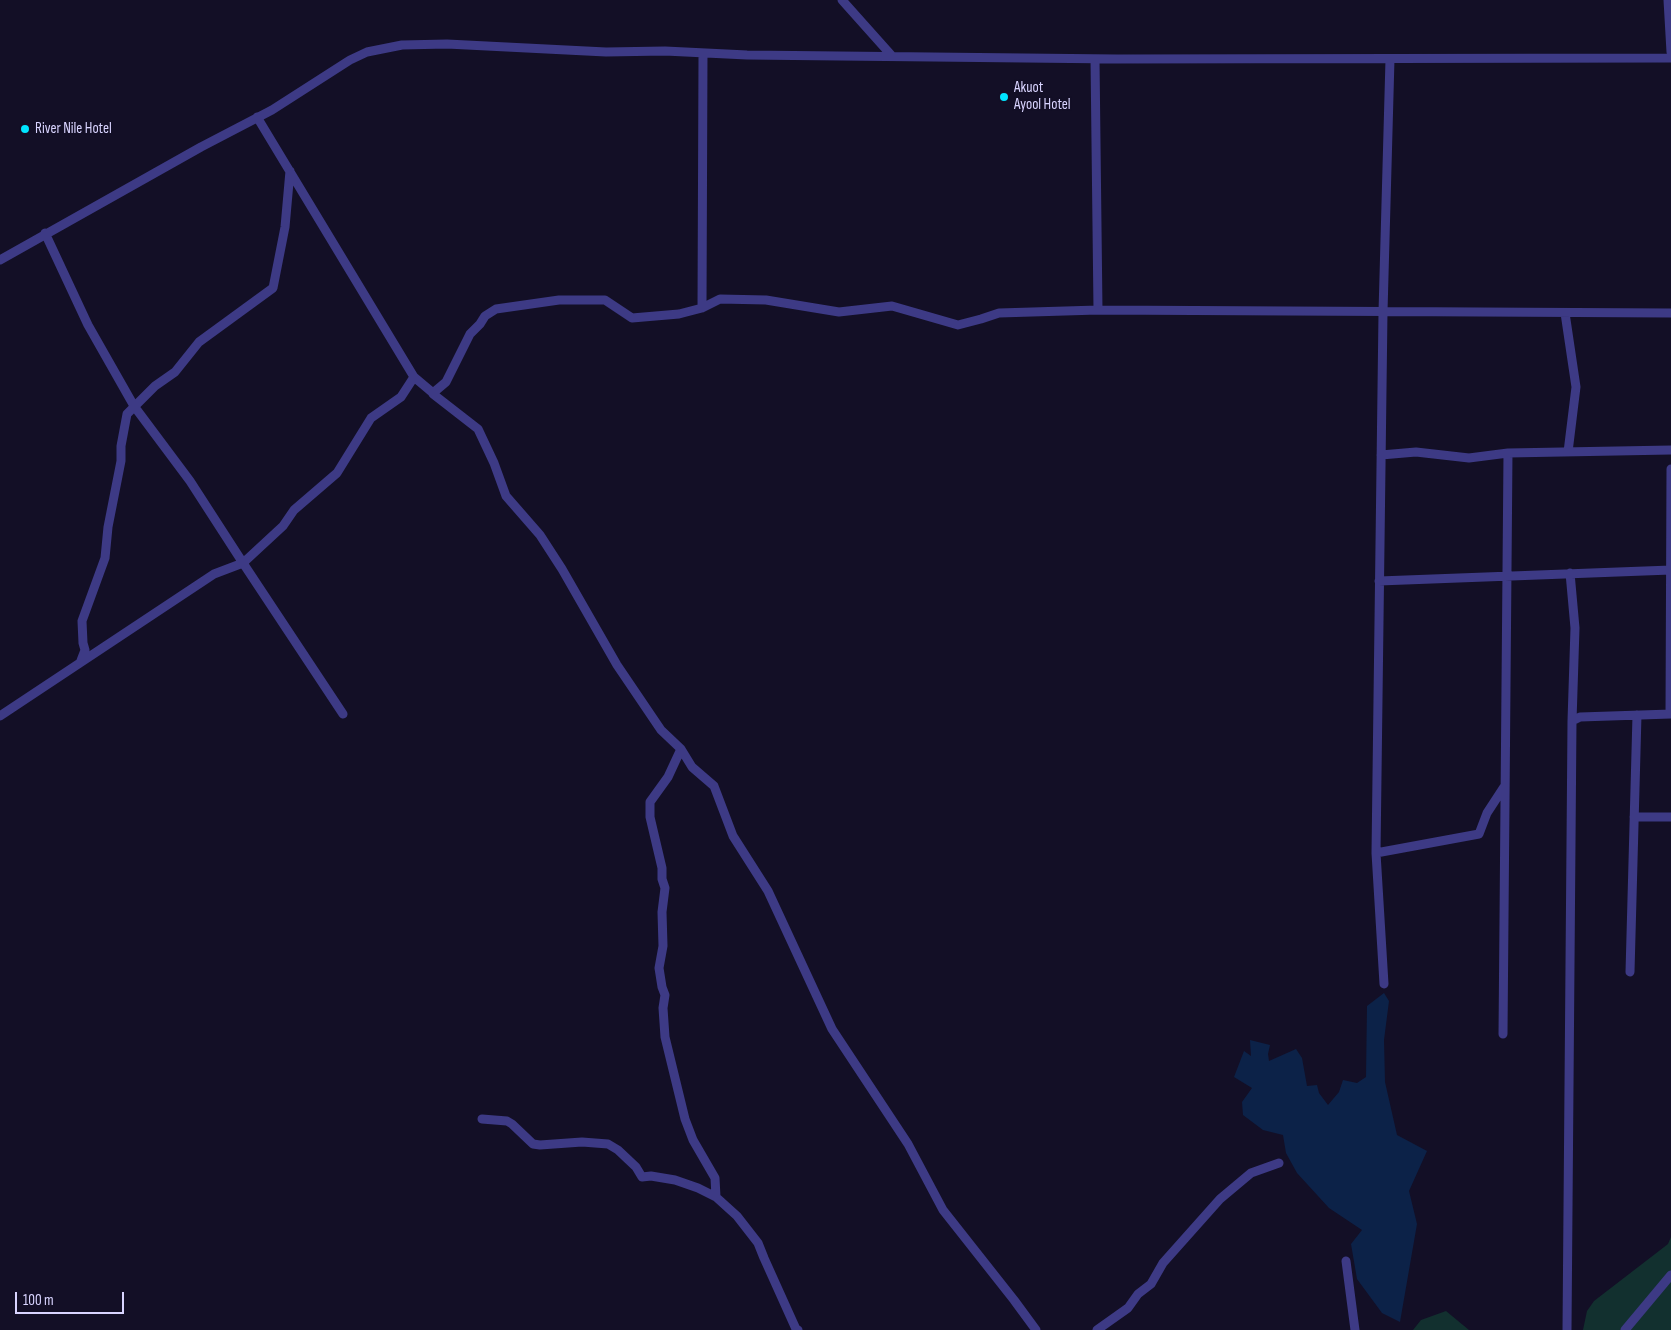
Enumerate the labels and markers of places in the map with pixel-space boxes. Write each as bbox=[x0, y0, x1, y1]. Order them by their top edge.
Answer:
place label: Akuot Ayool Hotel bbox=[1014, 79, 1071, 114]
marker: Akuot Ayool Hotel bbox=[998, 91, 1010, 103]
place label: River Nile Hotel bbox=[35, 120, 112, 138]
marker: River Nile Hotel bbox=[19, 123, 31, 135]

